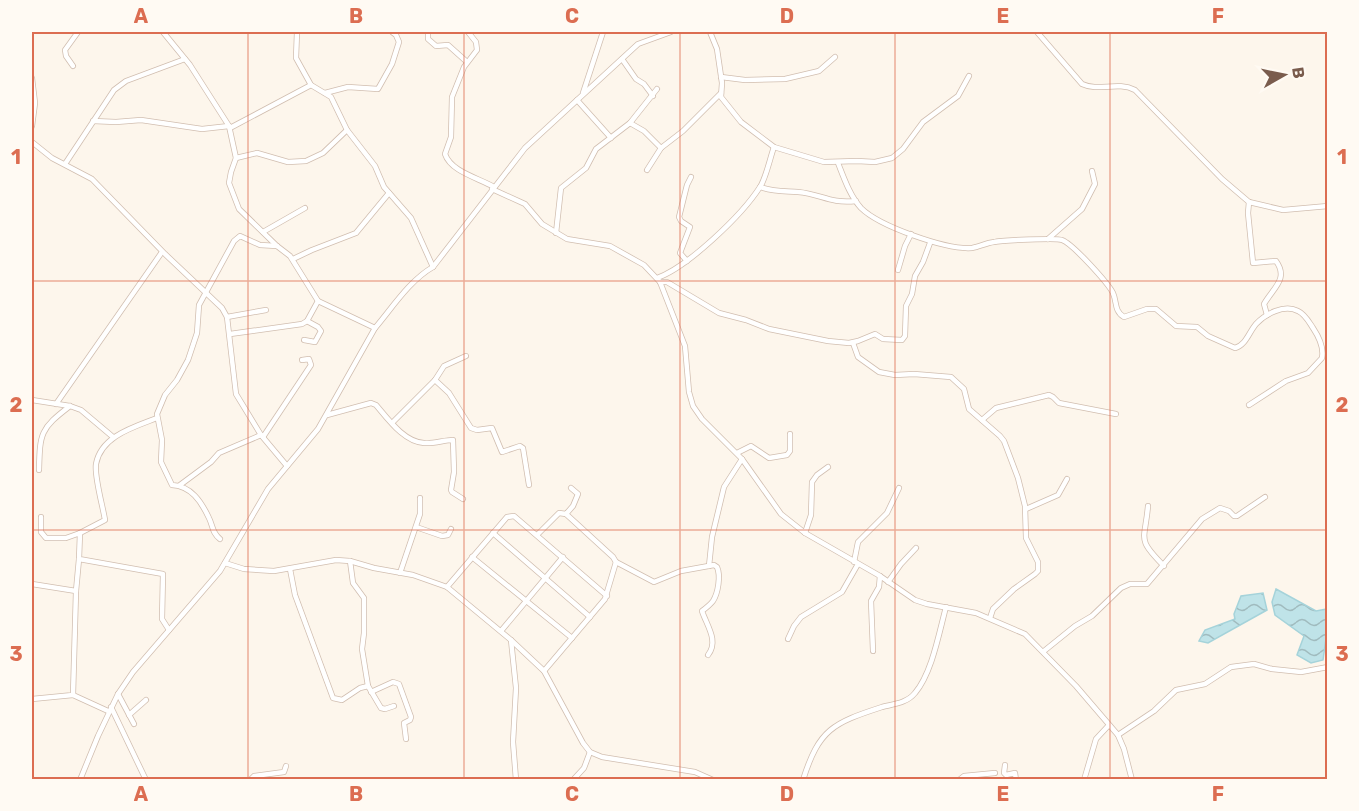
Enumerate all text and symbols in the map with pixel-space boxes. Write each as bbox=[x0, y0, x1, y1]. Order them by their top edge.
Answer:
text: A bbox=[134, 4, 149, 28]
text: B bbox=[349, 4, 363, 28]
text: C bbox=[565, 4, 579, 28]
text: D bbox=[780, 4, 794, 28]
text: E bbox=[997, 4, 1009, 28]
text: F bbox=[1212, 4, 1224, 28]
north arrow bbox=[1254, 45, 1314, 105]
text: B bbox=[1288, 66, 1309, 80]
text: 1 bbox=[11, 145, 21, 169]
text: 1 bbox=[1337, 145, 1347, 169]
text: 2 bbox=[10, 393, 23, 417]
text: 2 bbox=[1336, 393, 1349, 417]
text: 3 bbox=[9, 642, 23, 666]
text: 3 bbox=[1335, 642, 1349, 666]
text: A bbox=[134, 782, 149, 806]
text: B bbox=[349, 782, 363, 806]
text: C bbox=[565, 782, 579, 806]
text: D bbox=[780, 782, 794, 806]
text: E bbox=[997, 782, 1009, 806]
text: F bbox=[1212, 782, 1224, 806]

